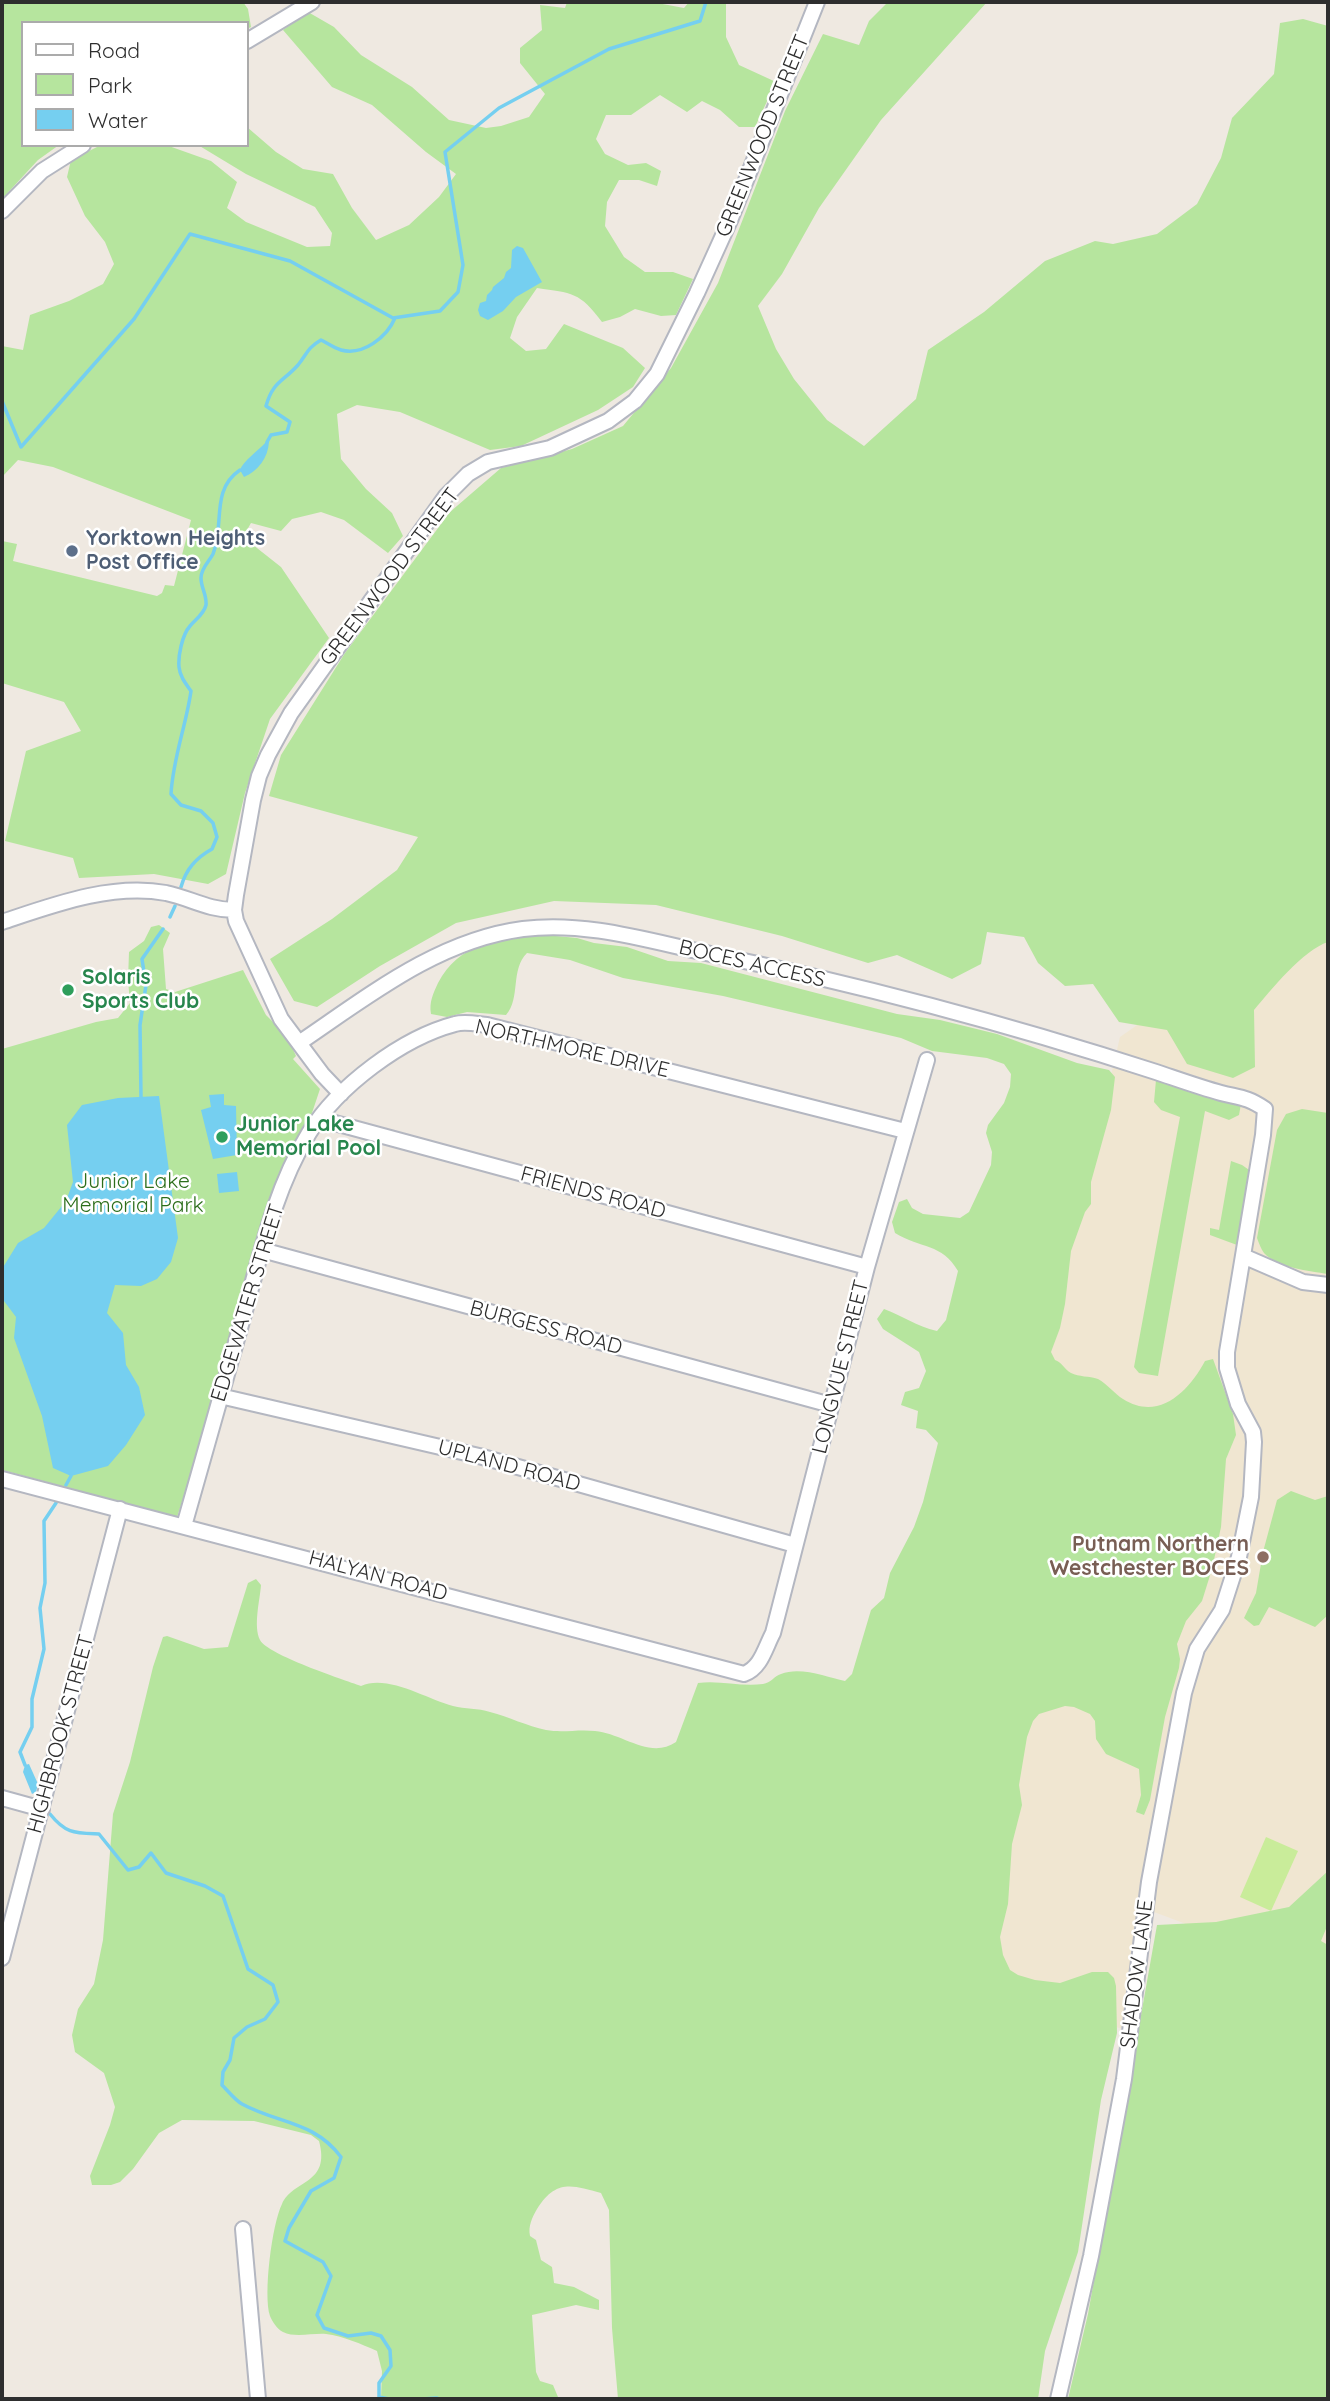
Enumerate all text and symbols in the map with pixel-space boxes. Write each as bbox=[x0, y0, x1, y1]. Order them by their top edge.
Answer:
legend bbox=[21, 21, 248, 147]
street label: GREENWOOD STREET bbox=[711, 31, 815, 241]
text: Road bbox=[88, 37, 140, 63]
text: Park bbox=[88, 72, 132, 98]
text: Water bbox=[88, 107, 148, 133]
street label: GREENWOOD STREET bbox=[315, 483, 465, 671]
place label: Yorktown Heights Post Office bbox=[86, 526, 265, 576]
marker: Yorktown Heights Post Office bbox=[64, 543, 80, 559]
street label: BOCES ACCESS bbox=[676, 935, 828, 993]
place label: Solaris Sports Club bbox=[82, 965, 199, 1015]
marker: Solaris Sports Club bbox=[60, 982, 76, 998]
street label: NORTHMORE DRIVE bbox=[472, 1014, 672, 1084]
place label: Junior Lake Memorial Pool bbox=[236, 1112, 381, 1162]
marker: Junior Lake Memorial Pool bbox=[214, 1129, 230, 1145]
street label: FRIENDS ROAD bbox=[517, 1161, 669, 1225]
park label: Junior Lake Memorial Park bbox=[62, 1169, 204, 1219]
street label: EDGEWATER STREET bbox=[206, 1201, 290, 1405]
street label: LONGVUE STREET bbox=[807, 1277, 875, 1457]
street label: BURGESS ROAD bbox=[467, 1296, 625, 1360]
street label: UPLAND ROAD bbox=[435, 1435, 583, 1497]
place label: Putnam Northern Westchester BOCES bbox=[1050, 1532, 1249, 1582]
street label: HALYAN ROAD bbox=[306, 1545, 450, 1607]
marker: Putnam Northern Westchester BOCES bbox=[1255, 1549, 1271, 1565]
street label: HIGHBROOK STREET bbox=[22, 1632, 100, 1836]
street label: SHADOW LANE bbox=[1115, 1898, 1159, 2050]

